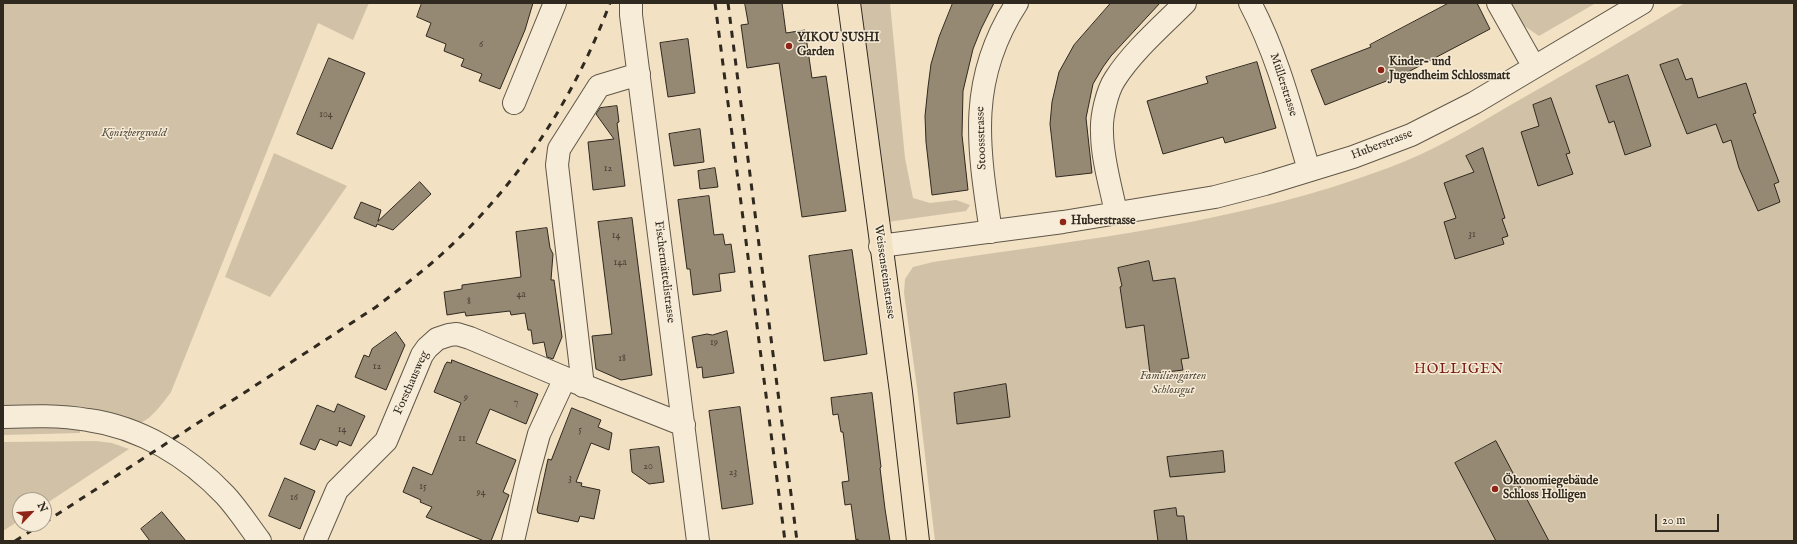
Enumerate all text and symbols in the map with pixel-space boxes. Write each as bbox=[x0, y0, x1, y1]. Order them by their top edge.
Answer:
place label: YIKOU SUSHI Garden bbox=[797, 32, 879, 60]
house number: 6 bbox=[479, 39, 483, 51]
marker: YIKOU SUSHI Garden bbox=[784, 41, 794, 51]
street label: Müllerstrasse bbox=[1266, 52, 1300, 118]
place label: Kinder- und Jugendheim Schlossmatt bbox=[1389, 56, 1510, 84]
marker: Kinder- und Jugendheim Schlossmatt bbox=[1376, 65, 1386, 75]
street label: Stoossstrasse bbox=[974, 106, 990, 170]
house number: 104 bbox=[319, 109, 333, 121]
park label: Könizbergwald bbox=[101, 127, 167, 141]
street label: Huberstrasse bbox=[1349, 127, 1415, 163]
house number: 12 bbox=[604, 163, 612, 175]
place label: Huberstrasse bbox=[1071, 215, 1136, 229]
marker: Huberstrasse bbox=[1058, 217, 1068, 227]
street label: Fischermättelistrasse bbox=[651, 220, 677, 324]
street label: Weissensteinstrasse bbox=[870, 224, 898, 320]
house number: 31 bbox=[1468, 229, 1476, 241]
house number: 14 bbox=[612, 230, 620, 242]
house number: 14a bbox=[614, 257, 626, 269]
house number: 4a bbox=[516, 289, 526, 301]
house number: 8 bbox=[467, 296, 471, 308]
house number: 19 bbox=[710, 337, 718, 349]
street label: Forsthausweg bbox=[391, 349, 433, 417]
house number: 18 bbox=[618, 353, 626, 365]
house number: 12 bbox=[373, 361, 381, 373]
district label: HOLLIGEN bbox=[1414, 362, 1504, 378]
park label: Familiengärten Schlossgut bbox=[1140, 370, 1206, 398]
house number: 9 bbox=[464, 392, 468, 404]
house number: 7 bbox=[514, 397, 518, 409]
house number: 14 bbox=[338, 424, 346, 436]
house number: 5 bbox=[578, 424, 582, 436]
house number: 11 bbox=[458, 433, 466, 445]
house number: 20 bbox=[643, 461, 653, 473]
house number: 23 bbox=[729, 467, 737, 479]
house number: 3 bbox=[568, 473, 572, 485]
place label: Ökonomiegebäude Schloss Holligen bbox=[1503, 475, 1598, 503]
house number: 15 bbox=[419, 481, 427, 493]
marker: Ökonomiegebäude Schloss Holligen bbox=[1490, 484, 1500, 494]
house number: 94 bbox=[476, 487, 486, 499]
north arrow bbox=[12, 492, 52, 532]
house number: 16 bbox=[290, 492, 298, 504]
text: N bbox=[34, 500, 50, 515]
scale bar bbox=[1657, 506, 1721, 532]
text: 20 m bbox=[1662, 513, 1685, 528]

